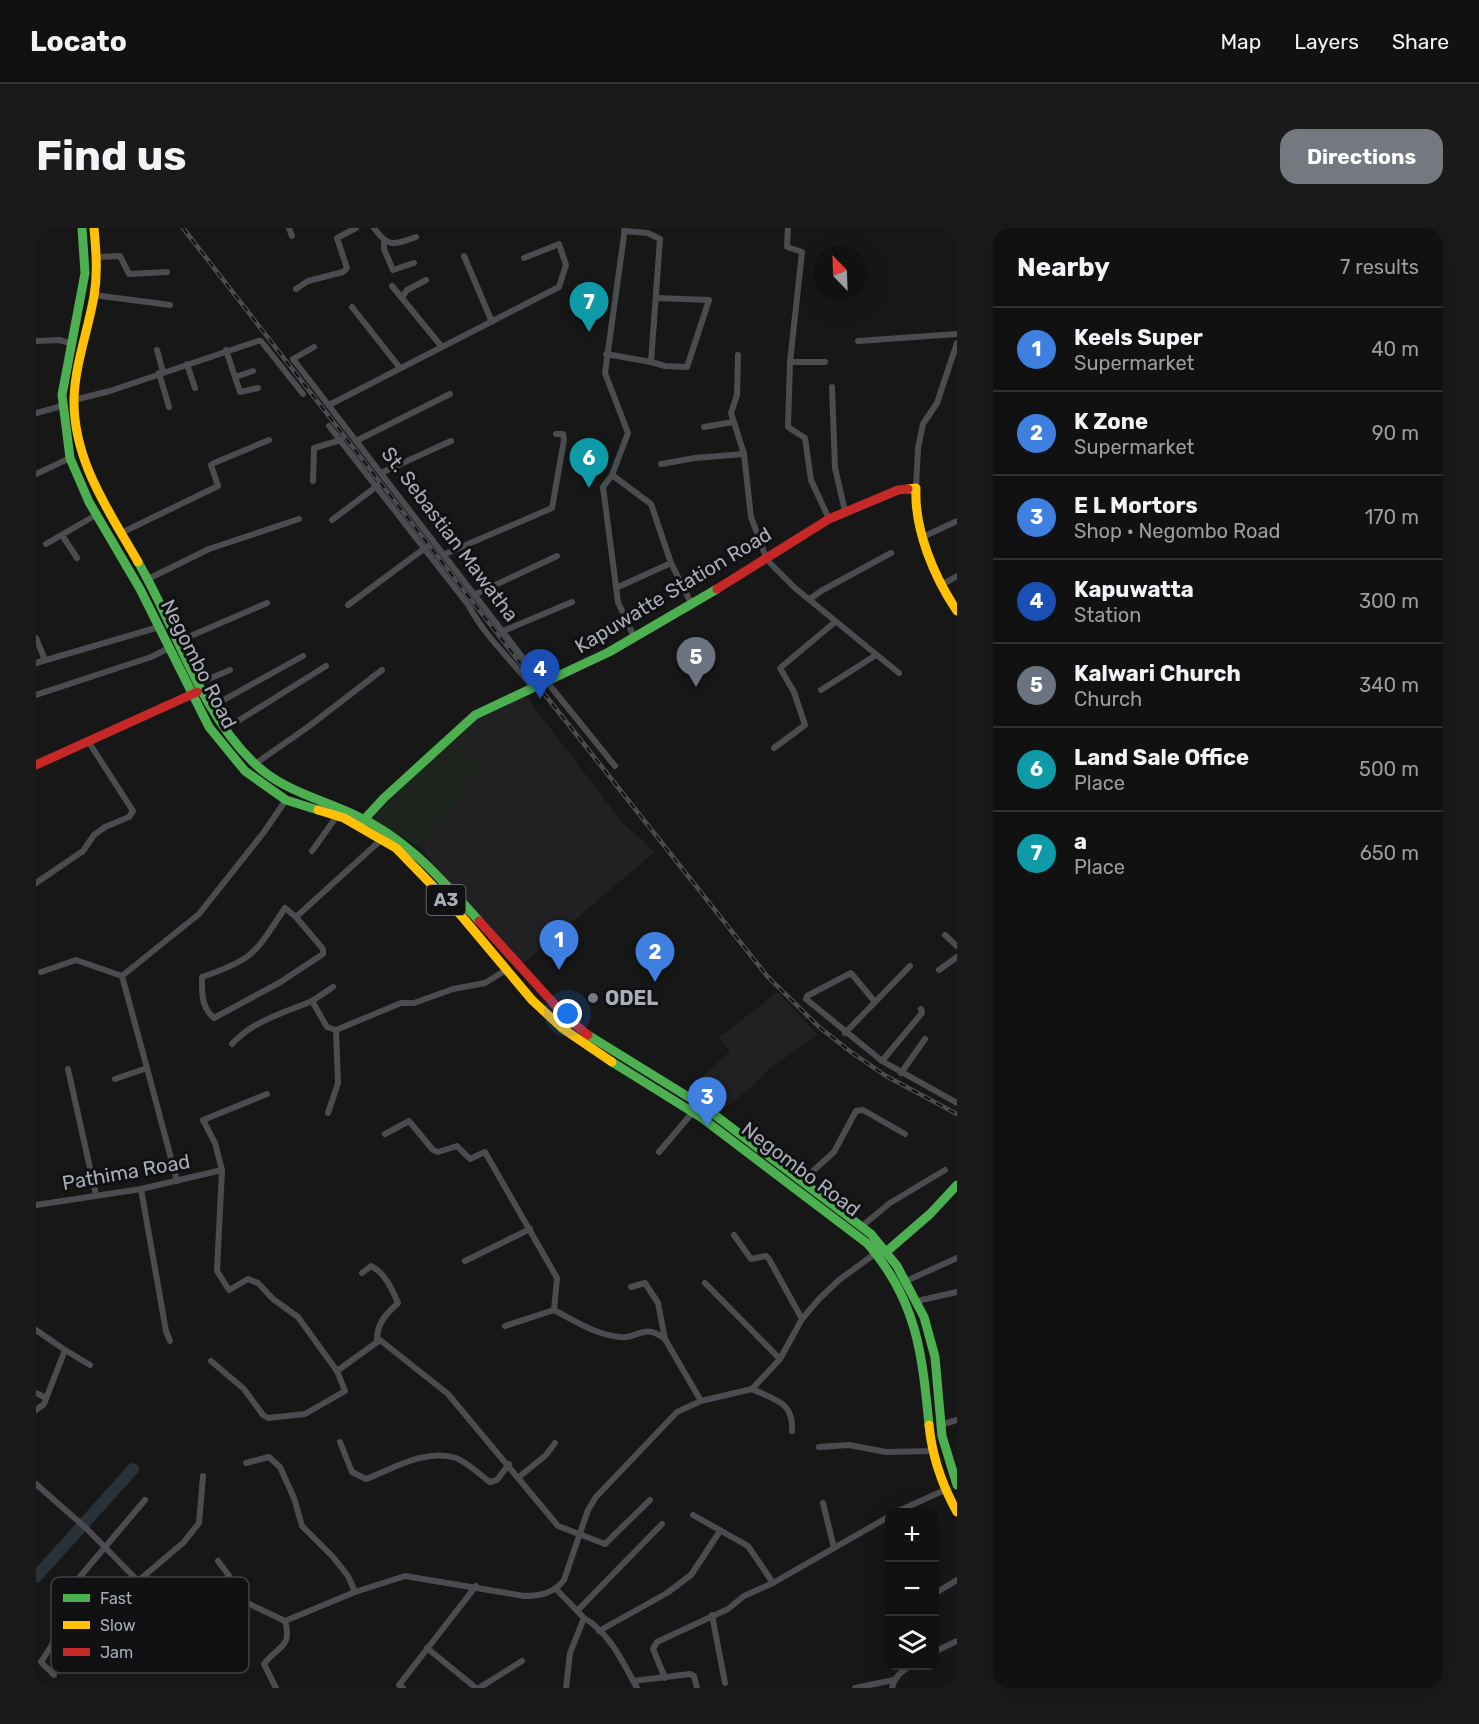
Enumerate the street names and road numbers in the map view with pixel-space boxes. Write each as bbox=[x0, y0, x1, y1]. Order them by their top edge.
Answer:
street label: St. Sebastian Mawatha bbox=[377, 442, 523, 626]
street label: Kapuwatte Station Road bbox=[570, 522, 776, 658]
street label: Negombo Road bbox=[156, 595, 242, 733]
road number: A3 bbox=[426, 885, 466, 915]
street label: Negombo Road bbox=[737, 1117, 865, 1221]
street label: Pathima Road bbox=[60, 1149, 192, 1195]

